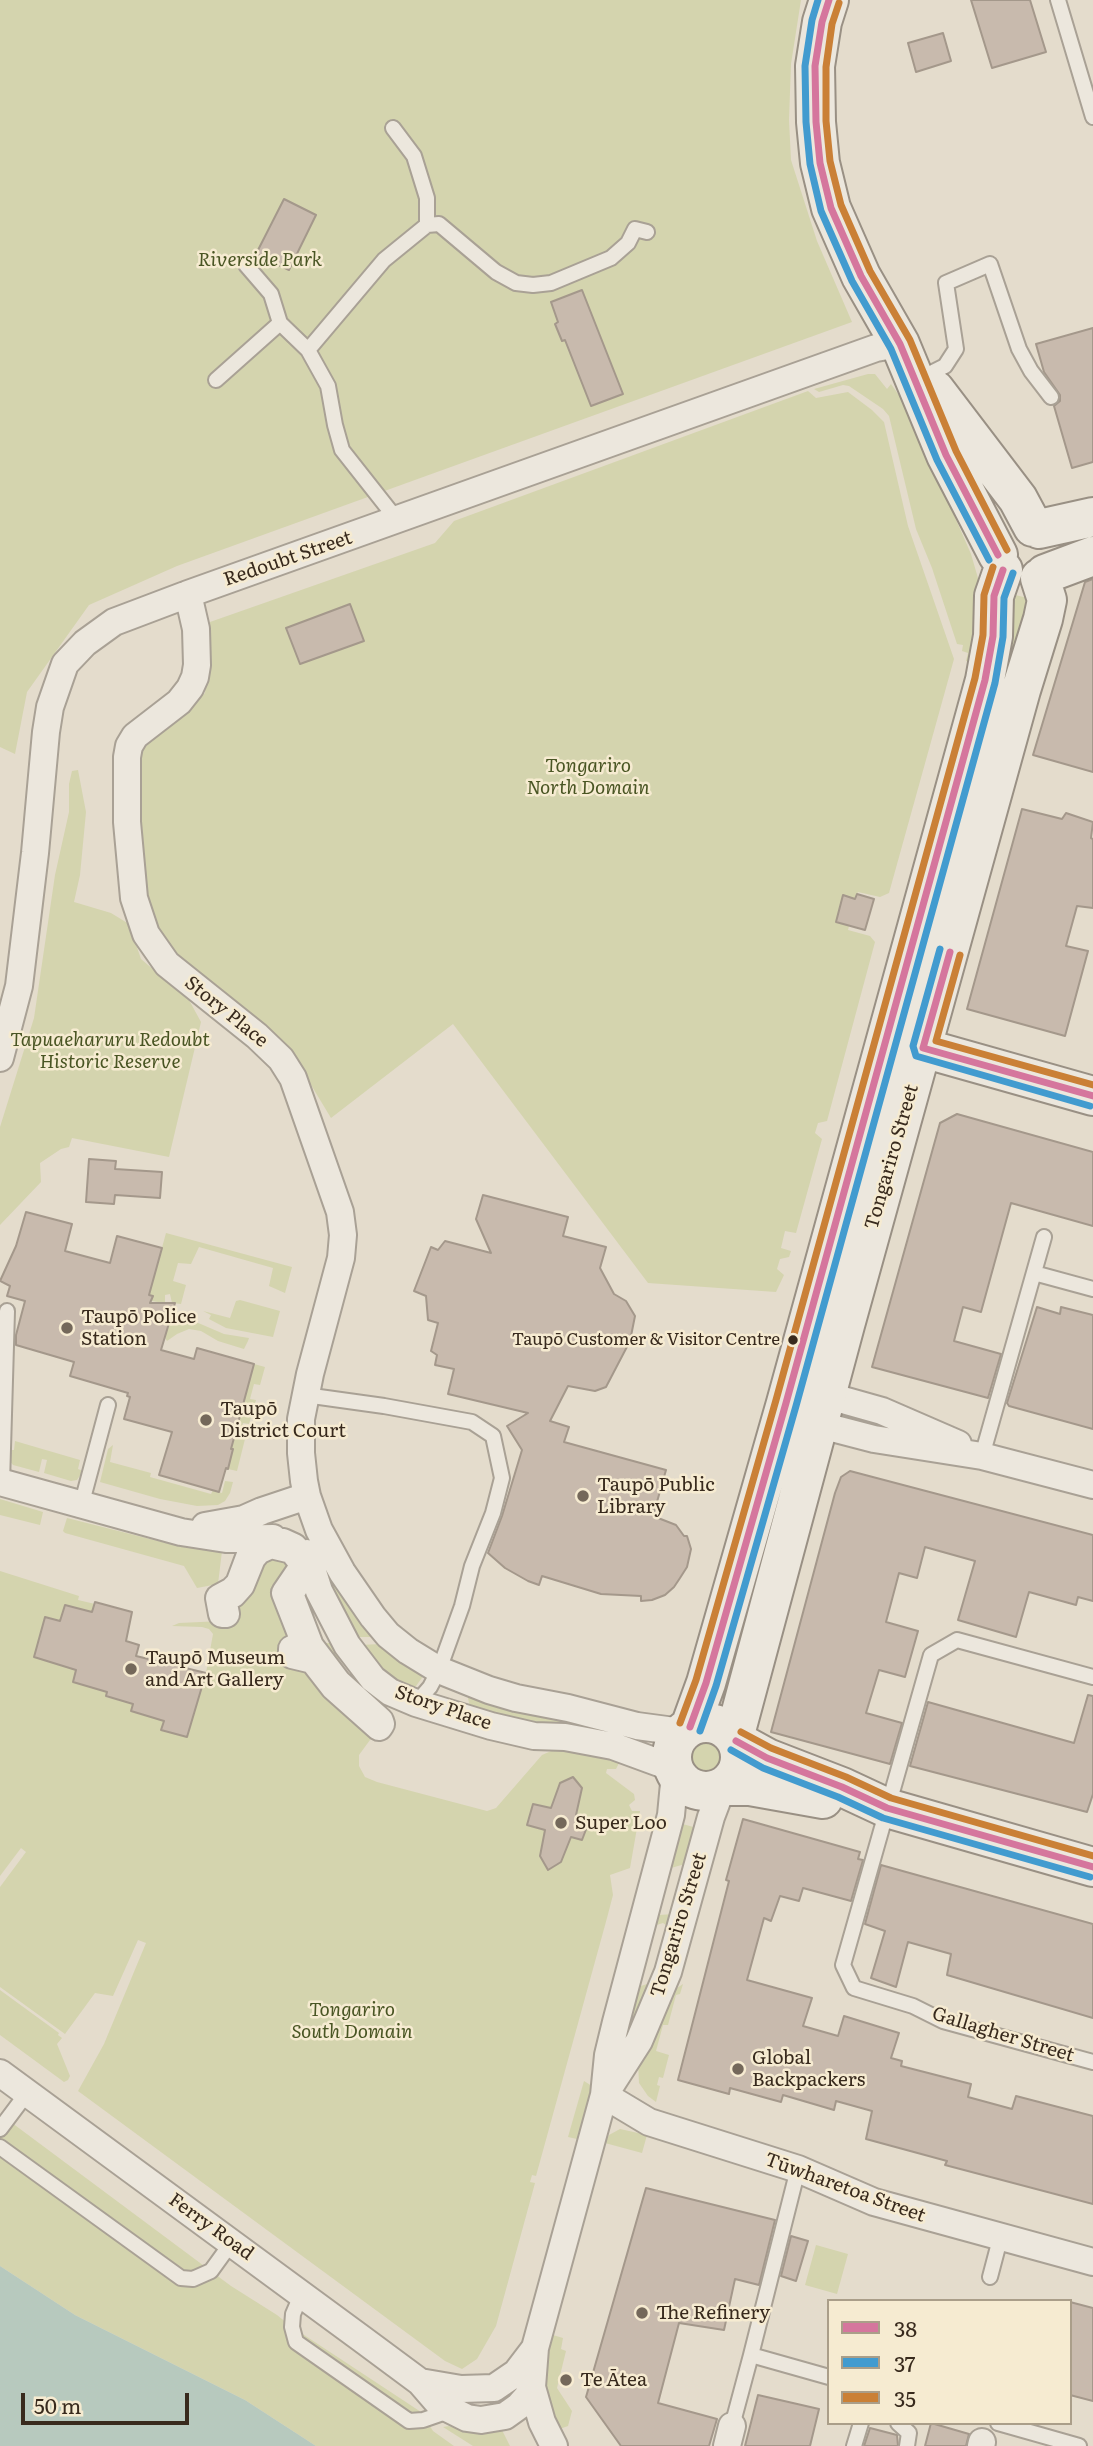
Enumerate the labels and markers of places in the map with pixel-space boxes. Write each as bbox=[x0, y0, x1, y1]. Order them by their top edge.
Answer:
place label: Taupō Police Station bbox=[81, 1306, 196, 1350]
marker: Taupō Police Station bbox=[59, 1320, 75, 1336]
place label: Taupō Customer & Visitor Centre bbox=[512, 1330, 780, 1350]
marker: Taupō Customer & Visitor Centre bbox=[786, 1333, 800, 1347]
place label: Taupō District Court bbox=[220, 1398, 346, 1442]
marker: Taupō District Court bbox=[198, 1412, 214, 1428]
place label: Taupō Public Library bbox=[597, 1474, 715, 1518]
marker: Taupō Public Library bbox=[575, 1488, 591, 1504]
place label: Taupō Museum and Art Gallery bbox=[145, 1647, 285, 1691]
marker: Taupō Museum and Art Gallery bbox=[123, 1661, 139, 1677]
place label: Super Loo bbox=[575, 1812, 667, 1834]
marker: Super Loo bbox=[553, 1815, 569, 1831]
place label: Global Backpackers bbox=[752, 2047, 865, 2091]
marker: Global Backpackers bbox=[730, 2061, 746, 2077]
place label: The Refinery bbox=[656, 2302, 770, 2324]
marker: The Refinery bbox=[634, 2305, 650, 2321]
place label: Te Ātea bbox=[580, 2369, 647, 2391]
marker: Te Ātea bbox=[558, 2372, 574, 2388]

